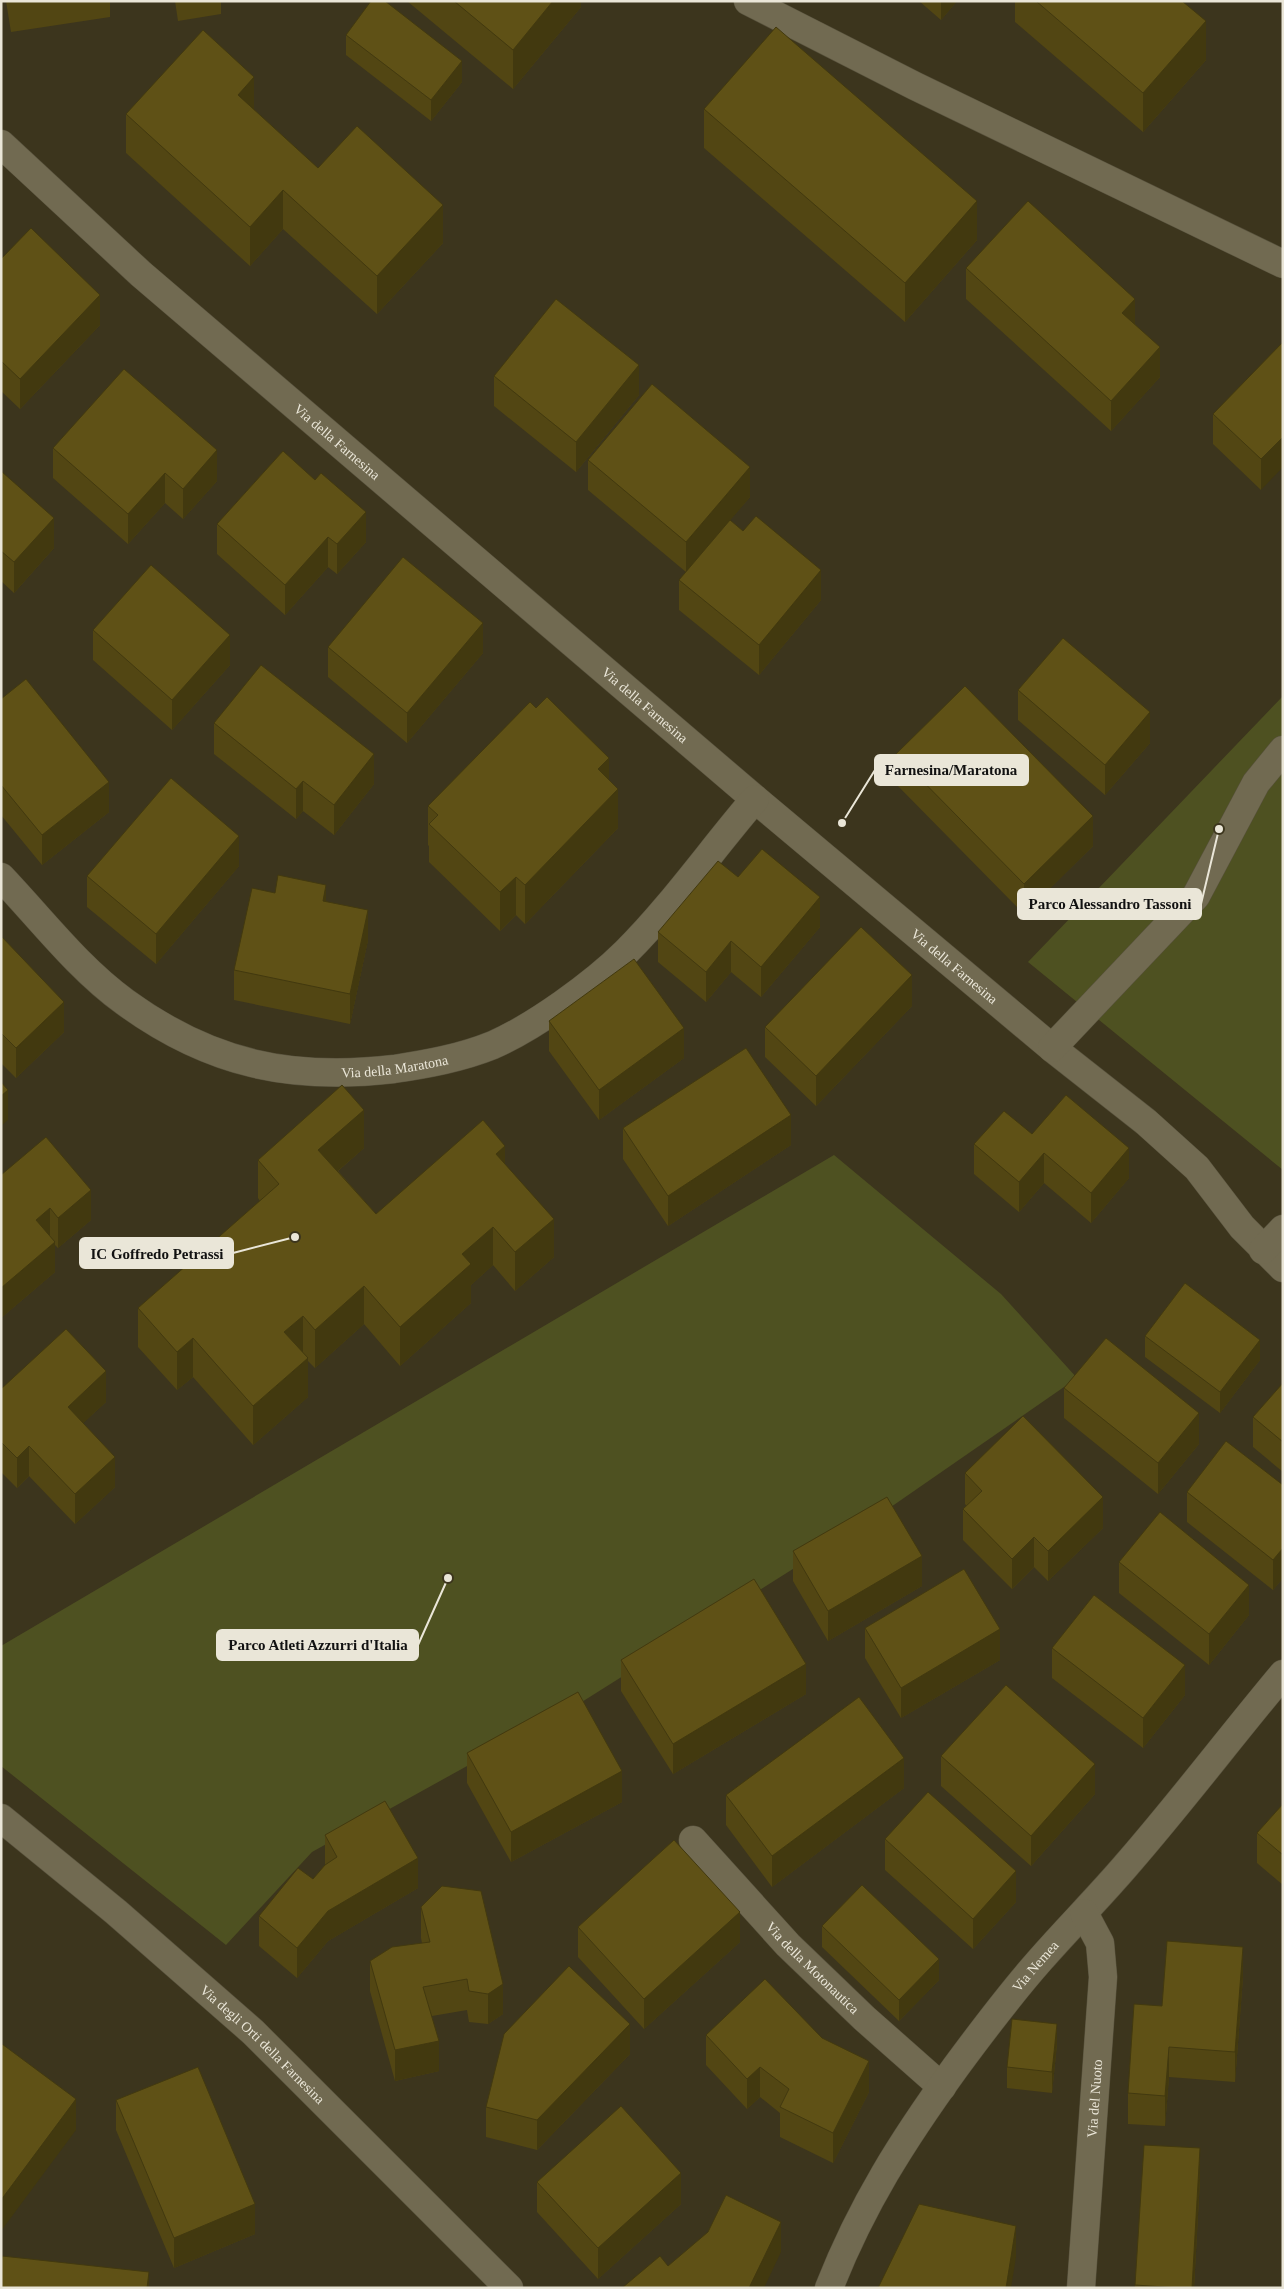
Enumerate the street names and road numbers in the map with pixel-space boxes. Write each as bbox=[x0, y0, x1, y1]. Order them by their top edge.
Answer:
street label: Via della Farnesina bbox=[291, 401, 383, 483]
street label: Via della Farnesina bbox=[599, 664, 691, 747]
street label: Via della Farnesina bbox=[908, 926, 1001, 1007]
street label: Via della Maratona bbox=[341, 1052, 450, 1081]
street label: Via della Motonautica bbox=[763, 1919, 862, 2018]
street label: Via Nemea bbox=[1009, 1937, 1062, 1995]
street label: Via degli Orti della Farnesina bbox=[197, 1982, 328, 2108]
street label: Via del Nuoto bbox=[1085, 2059, 1105, 2138]

